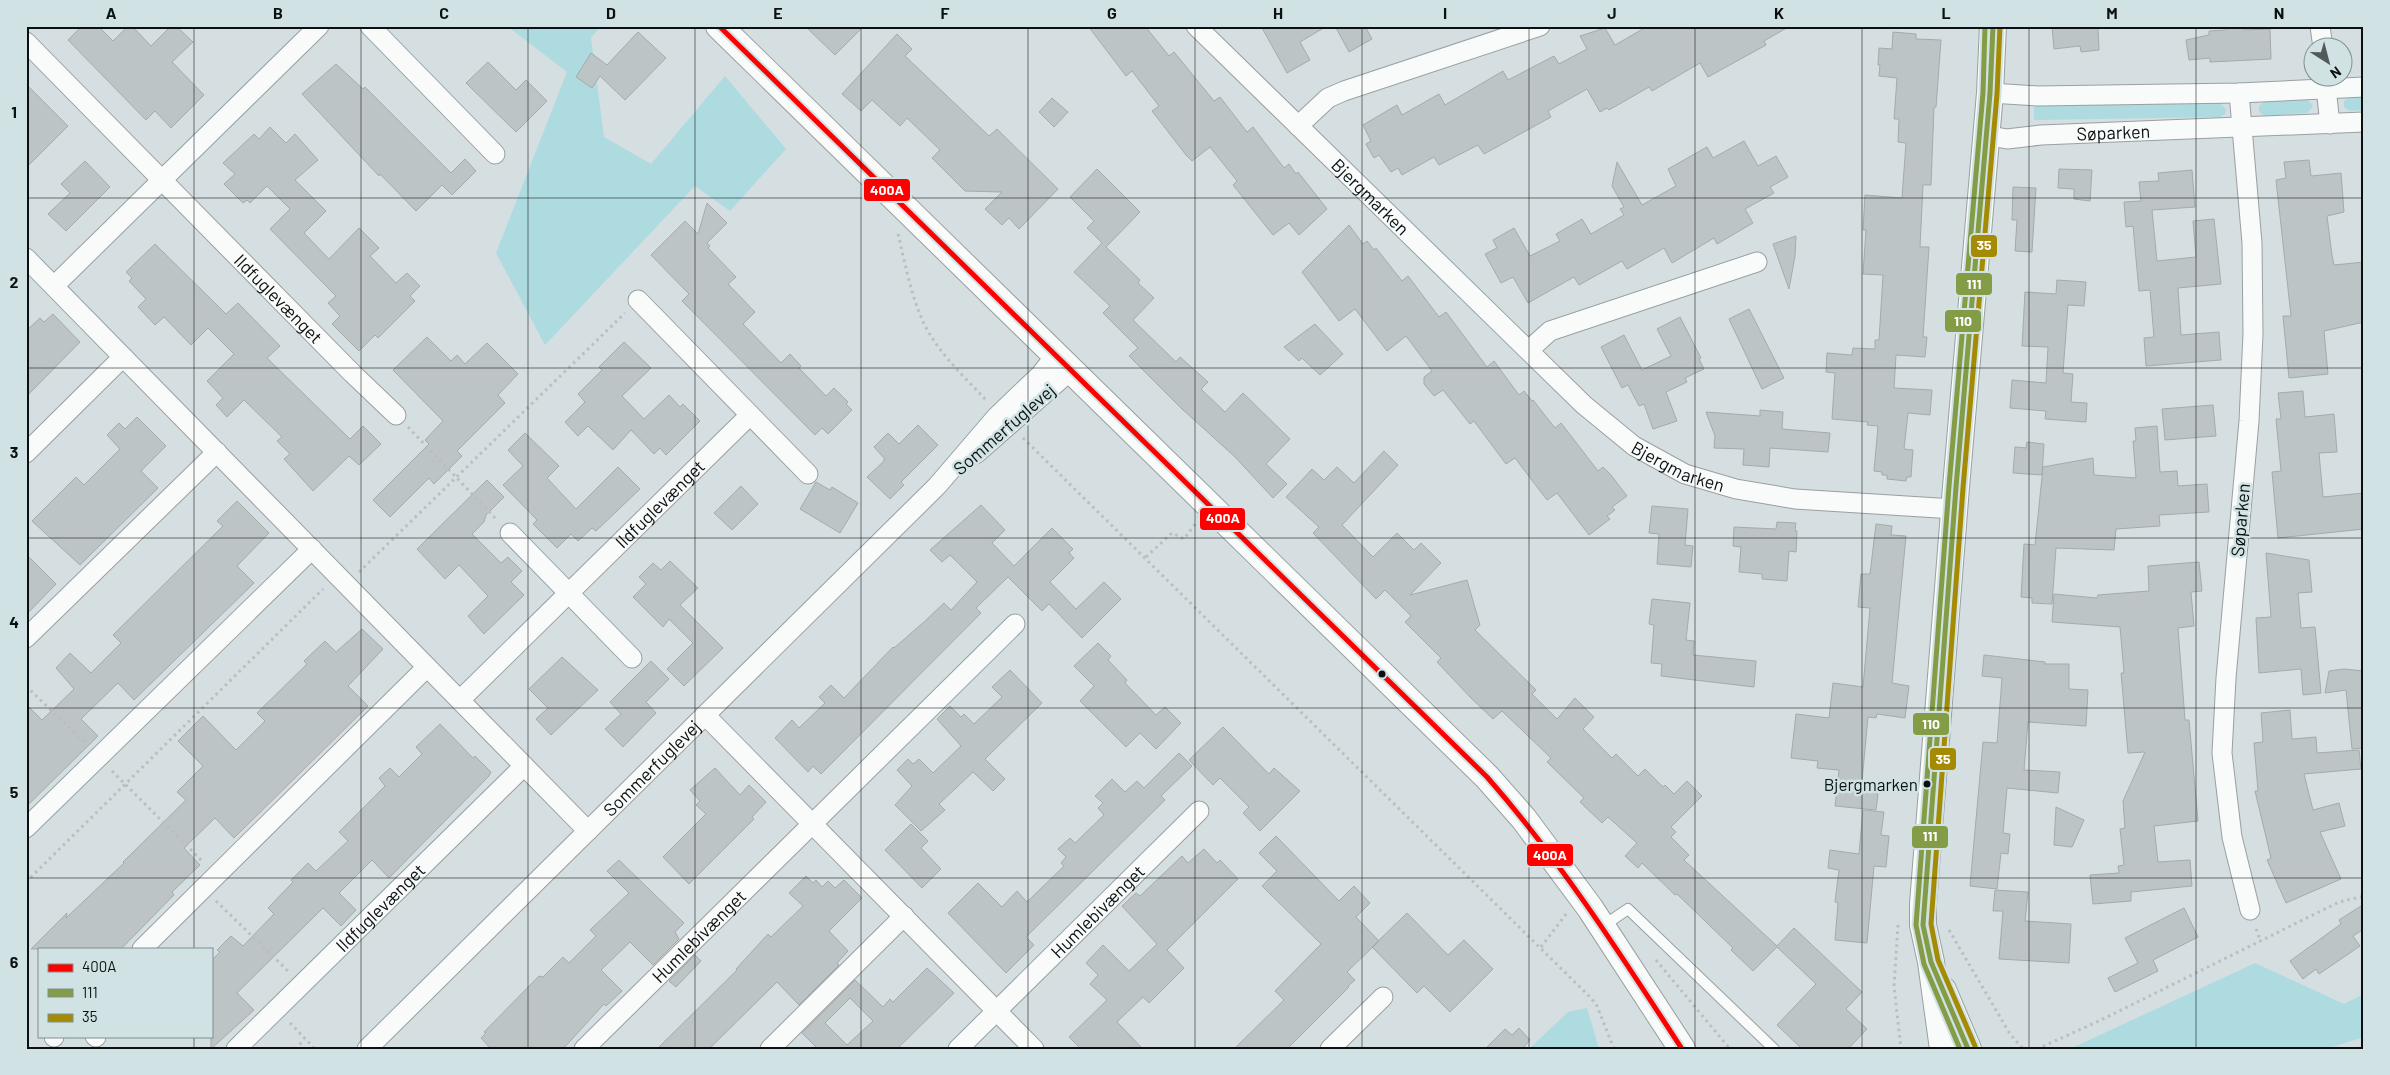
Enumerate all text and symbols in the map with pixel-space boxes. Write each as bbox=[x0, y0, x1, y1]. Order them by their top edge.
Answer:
text: A bbox=[106, 3, 117, 22]
text: B bbox=[273, 3, 283, 22]
text: C bbox=[439, 3, 449, 22]
text: D bbox=[606, 3, 616, 22]
text: E bbox=[773, 3, 783, 22]
text: F bbox=[941, 3, 950, 22]
text: G bbox=[1107, 3, 1117, 22]
text: H bbox=[1273, 3, 1283, 22]
text: I bbox=[1443, 3, 1447, 22]
text: J bbox=[1607, 3, 1617, 22]
text: K bbox=[1774, 3, 1784, 22]
text: L bbox=[1941, 3, 1951, 22]
text: M bbox=[2106, 3, 2118, 22]
text: N bbox=[2274, 3, 2284, 22]
north arrow bbox=[2302, 38, 2352, 88]
text: N bbox=[2327, 63, 2345, 83]
text: 1 bbox=[11, 102, 17, 121]
street label: Søparken bbox=[2076, 120, 2151, 145]
street label: Bjergmarken bbox=[1327, 154, 1414, 239]
line badge: 400A bbox=[863, 178, 911, 202]
text: 400A bbox=[870, 181, 905, 198]
line badge: 35 bbox=[1970, 234, 1998, 258]
text: 35 bbox=[1976, 236, 1992, 253]
street label: Ildfuglevænget bbox=[230, 249, 327, 348]
text: 2 bbox=[10, 272, 19, 291]
line badge: 111 bbox=[1955, 272, 1993, 296]
text: 111 bbox=[1966, 275, 1982, 292]
line badge: 110 bbox=[1944, 309, 1982, 333]
text: 110 bbox=[1954, 312, 1972, 329]
street label: Sommerfuglevej bbox=[949, 379, 1059, 479]
street label: Bjergmarken bbox=[1628, 436, 1727, 496]
text: 3 bbox=[10, 442, 18, 461]
street label: Ildfuglevænget bbox=[610, 455, 709, 552]
street label: Søparken bbox=[2226, 482, 2254, 558]
line badge: 400A bbox=[1199, 507, 1246, 531]
text: 400A bbox=[1206, 509, 1241, 526]
text: 4 bbox=[9, 612, 19, 631]
unlabelled marker bbox=[1377, 669, 1387, 679]
line badge: 110 bbox=[1912, 712, 1950, 736]
street label: Sommerfuglevej bbox=[598, 715, 705, 821]
text: 110 bbox=[1922, 715, 1940, 732]
line badge: 35 bbox=[1929, 747, 1957, 771]
text: 35 bbox=[1935, 750, 1951, 767]
place label: Bjergmarken bbox=[1824, 774, 1918, 794]
marker: Bjergmarken bbox=[1922, 779, 1932, 789]
text: 5 bbox=[10, 782, 19, 801]
line badge: 111 bbox=[1911, 825, 1949, 849]
text: 111 bbox=[1922, 827, 1938, 844]
line badge: 400A bbox=[1526, 843, 1574, 867]
text: 400A bbox=[1533, 846, 1568, 863]
street label: Ildfuglevænget bbox=[331, 859, 429, 956]
street label: Humlebivænget bbox=[1046, 860, 1149, 962]
street label: Humlebivænget bbox=[647, 885, 750, 987]
legend bbox=[38, 948, 212, 1038]
text: 6 bbox=[10, 952, 19, 971]
text: 400A bbox=[82, 957, 116, 975]
text: 111 bbox=[82, 983, 98, 1001]
text: 35 bbox=[82, 1007, 97, 1025]

